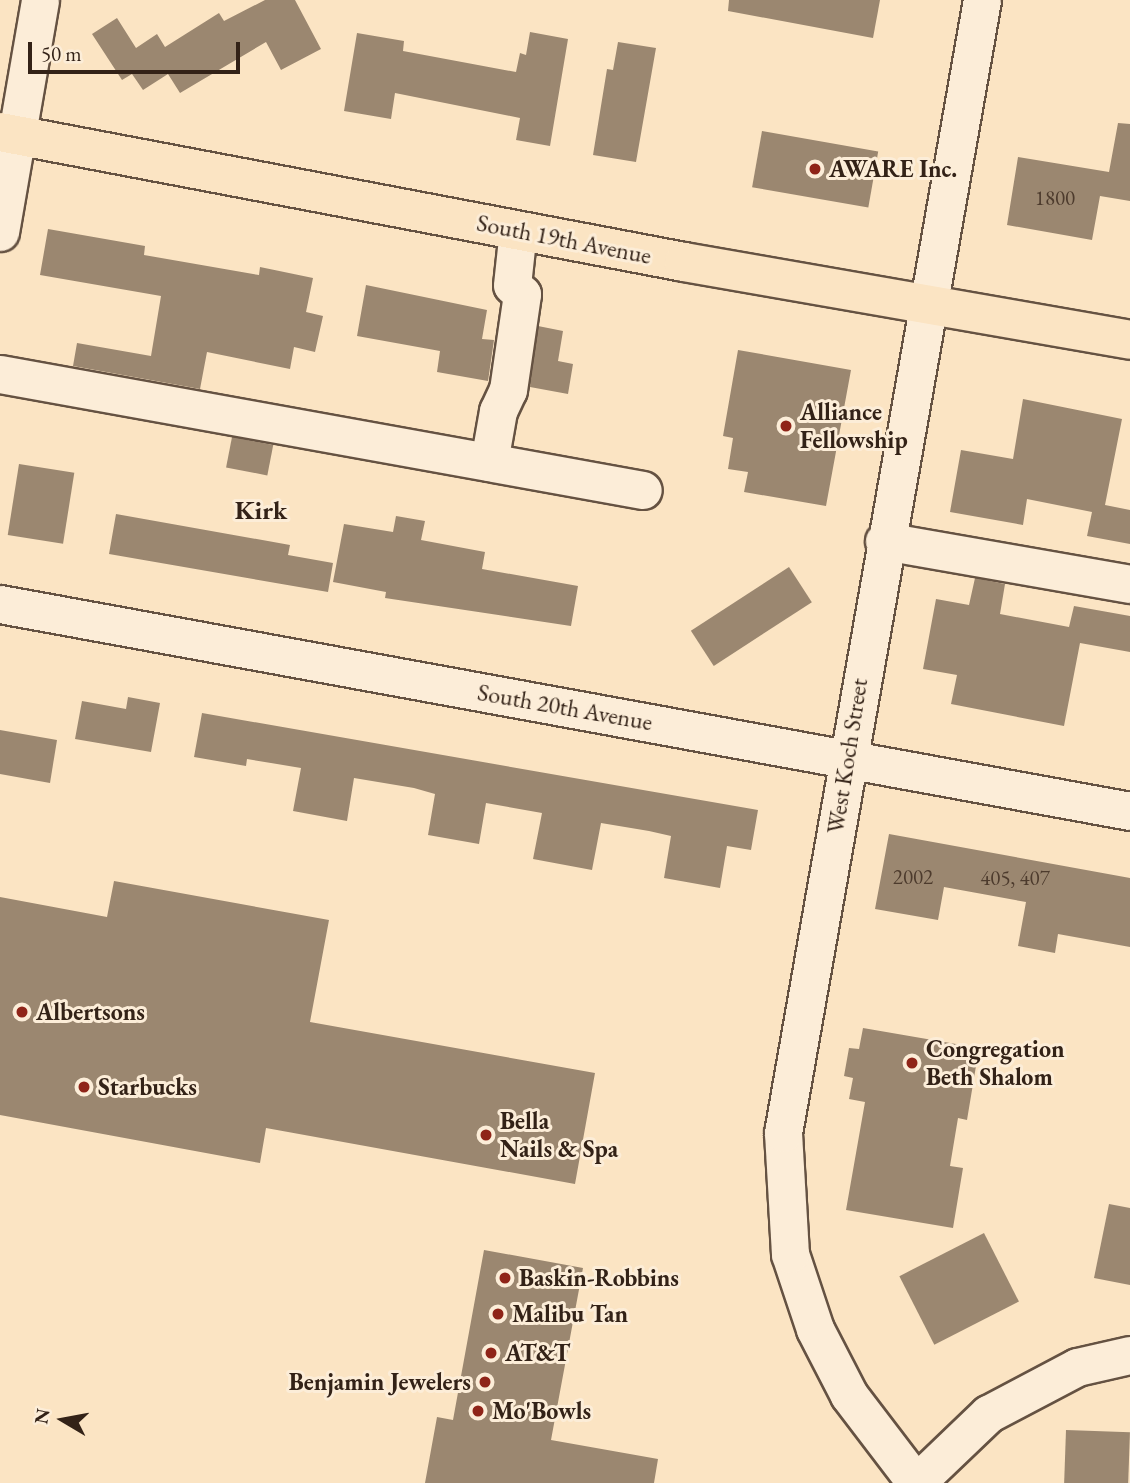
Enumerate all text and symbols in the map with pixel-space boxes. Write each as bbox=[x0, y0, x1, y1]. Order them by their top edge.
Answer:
scale bar bbox=[32, 28, 243, 72]
text: 50 m bbox=[41, 40, 82, 67]
place label: AWARE Inc. bbox=[829, 155, 957, 183]
marker: AWARE Inc. bbox=[807, 161, 823, 177]
house number: 1800 bbox=[1035, 185, 1075, 211]
street label: South 19th Avenue bbox=[474, 208, 654, 270]
place label: Alliance Fellowship bbox=[800, 398, 908, 454]
marker: Alliance Fellowship bbox=[778, 418, 794, 434]
district label: Kirk bbox=[235, 495, 287, 527]
street label: West Koch Street bbox=[821, 676, 873, 836]
street label: South 20th Avenue bbox=[475, 677, 655, 737]
house number: 2002 bbox=[893, 864, 933, 890]
house number: 405, 407 bbox=[980, 865, 1050, 891]
place label: Albertsons bbox=[36, 998, 145, 1026]
marker: Albertsons bbox=[14, 1004, 30, 1020]
place label: Congregation Beth Shalom bbox=[926, 1035, 1065, 1091]
marker: Congregation Beth Shalom bbox=[904, 1055, 920, 1071]
place label: Starbucks bbox=[98, 1073, 197, 1101]
marker: Starbucks bbox=[76, 1079, 92, 1095]
place label: Bella Nails & Spa bbox=[500, 1107, 618, 1163]
marker: Bella Nails & Spa bbox=[478, 1127, 494, 1143]
place label: Baskin-Robbins bbox=[519, 1264, 679, 1292]
marker: Baskin-Robbins bbox=[497, 1270, 513, 1286]
place label: Malibu Tan bbox=[512, 1300, 628, 1328]
marker: Malibu Tan bbox=[490, 1306, 506, 1322]
place label: AT&T bbox=[505, 1339, 570, 1367]
marker: AT&T bbox=[483, 1345, 499, 1361]
place label: Benjamin Jewelers bbox=[289, 1368, 471, 1396]
marker: Benjamin Jewelers bbox=[477, 1374, 493, 1390]
north arrow bbox=[28, 1385, 98, 1455]
place label: Mo'Bowls bbox=[492, 1397, 591, 1425]
marker: Mo'Bowls bbox=[470, 1403, 486, 1419]
text: N bbox=[28, 1407, 55, 1426]

